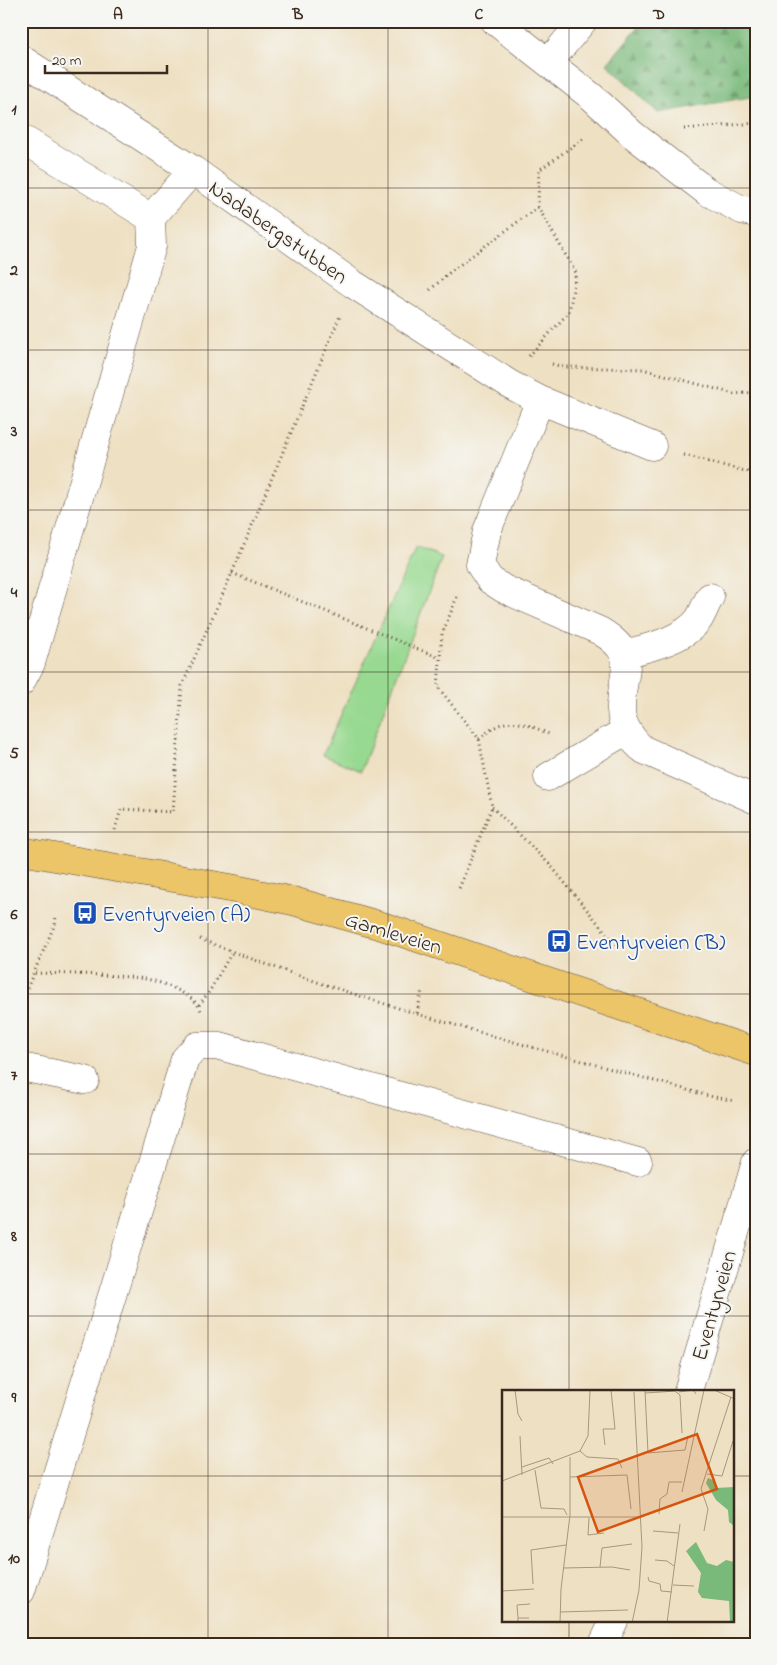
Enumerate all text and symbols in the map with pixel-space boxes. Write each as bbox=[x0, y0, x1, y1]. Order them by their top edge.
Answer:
text: A bbox=[113, 3, 123, 27]
text: B bbox=[292, 3, 304, 27]
text: C bbox=[475, 3, 484, 27]
text: D bbox=[652, 3, 665, 27]
scale bar bbox=[45, 42, 168, 74]
text: 20 m bbox=[52, 50, 82, 72]
text: 1 bbox=[11, 98, 17, 122]
street label: Nadabergstubben bbox=[201, 173, 353, 294]
text: 2 bbox=[9, 259, 18, 283]
text: 3 bbox=[10, 420, 18, 444]
text: 4 bbox=[10, 581, 18, 605]
text: 5 bbox=[9, 742, 19, 766]
bus stop icon: Eventyrveien (A) bbox=[72, 900, 98, 926]
place label: Eventyrveien (A) bbox=[102, 900, 250, 933]
text: 6 bbox=[9, 903, 18, 927]
street label: Gamleveien bbox=[341, 905, 446, 965]
bus stop icon: Eventyrveien (B) bbox=[546, 928, 572, 954]
place label: Eventyrveien (B) bbox=[576, 928, 725, 961]
text: 7 bbox=[11, 1064, 18, 1088]
text: 8 bbox=[10, 1225, 17, 1249]
street label: Eventyrveien bbox=[685, 1247, 748, 1365]
text: 9 bbox=[11, 1386, 17, 1410]
inset map bbox=[502, 1390, 734, 1622]
text: 10 bbox=[8, 1547, 20, 1571]

